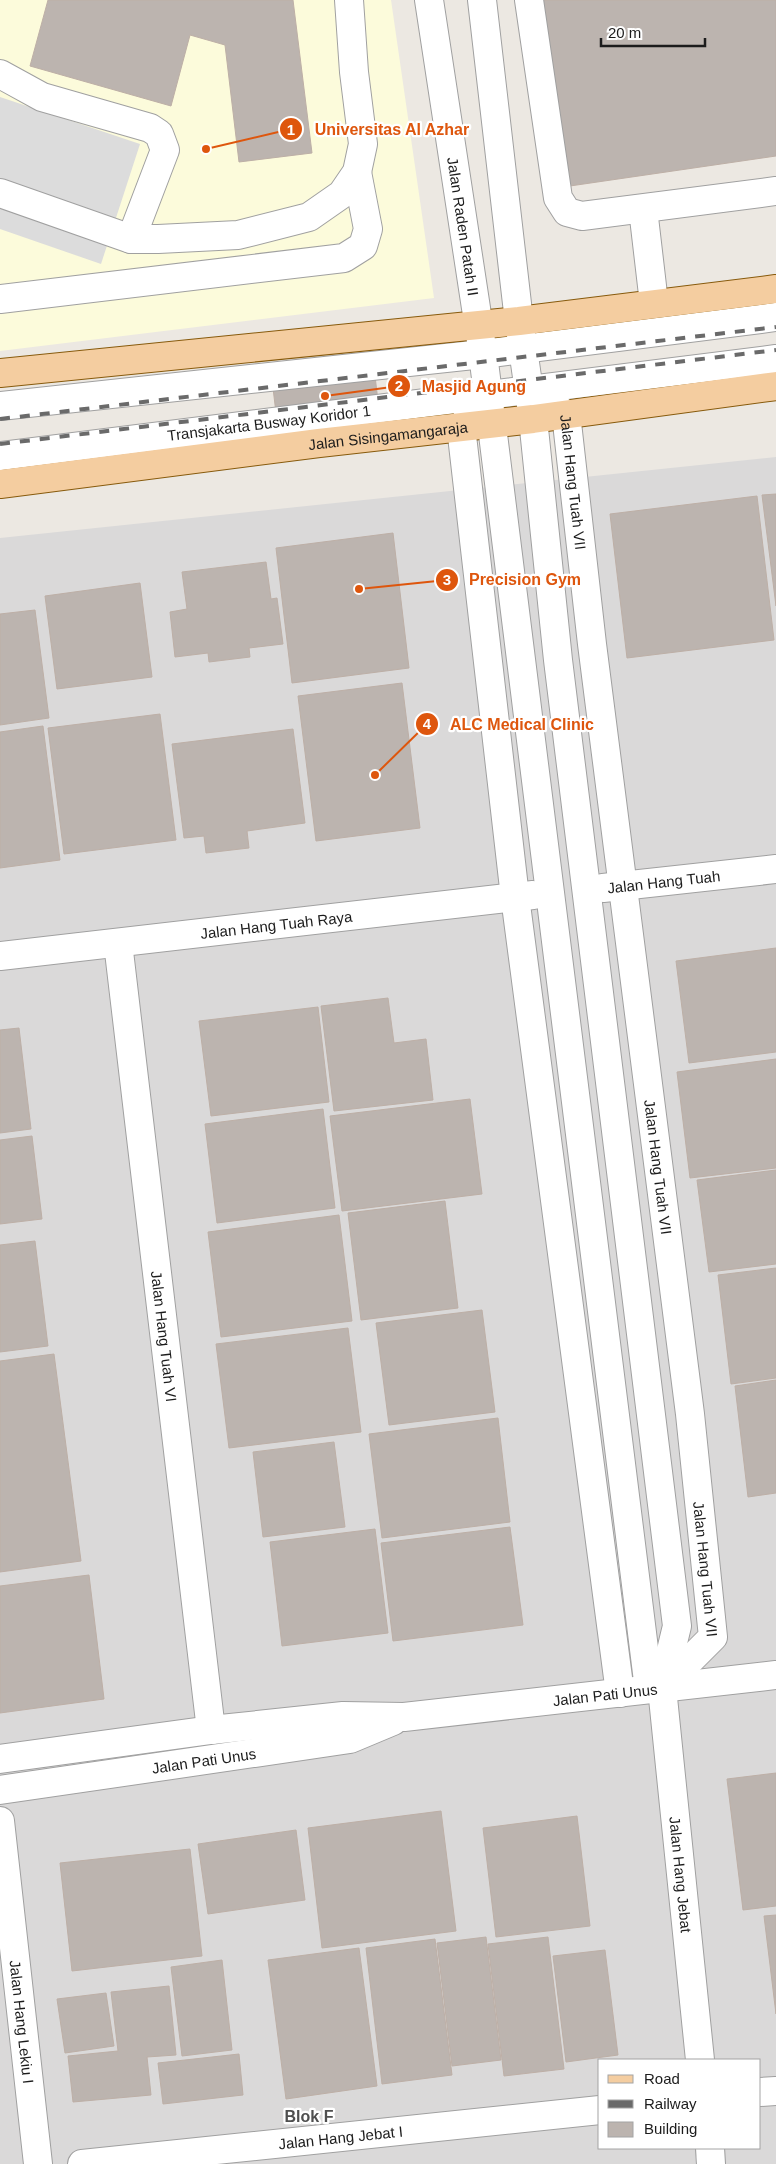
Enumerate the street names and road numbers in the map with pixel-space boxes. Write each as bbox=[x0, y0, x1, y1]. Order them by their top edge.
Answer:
street label: Jalan Raden Patah II bbox=[445, 156, 483, 297]
street label: Transjakarta Busway Koridor 1 bbox=[166, 401, 371, 444]
street label: Jalan Hang Tuah VII bbox=[558, 414, 590, 551]
street label: Jalan Sisingamangaraja bbox=[307, 418, 469, 453]
street label: Jalan Hang Tuah bbox=[606, 867, 721, 896]
street label: Jalan Hang Tuah Raya bbox=[199, 907, 354, 942]
street label: Jalan Hang Tuah VII bbox=[642, 1098, 676, 1235]
street label: Jalan Hang Tuah VI bbox=[148, 1270, 181, 1403]
street label: Jalan Hang Tuah VII bbox=[691, 1501, 721, 1638]
street label: Jalan Pati Unus bbox=[552, 1680, 658, 1709]
street label: Jalan Pati Unus bbox=[151, 1744, 257, 1776]
street label: Jalan Hang Jebat bbox=[667, 1816, 696, 1934]
street label: Jalan Hang Lekiu I bbox=[7, 1959, 38, 2084]
street label: Jalan Hang Jebat I bbox=[277, 2122, 404, 2152]

